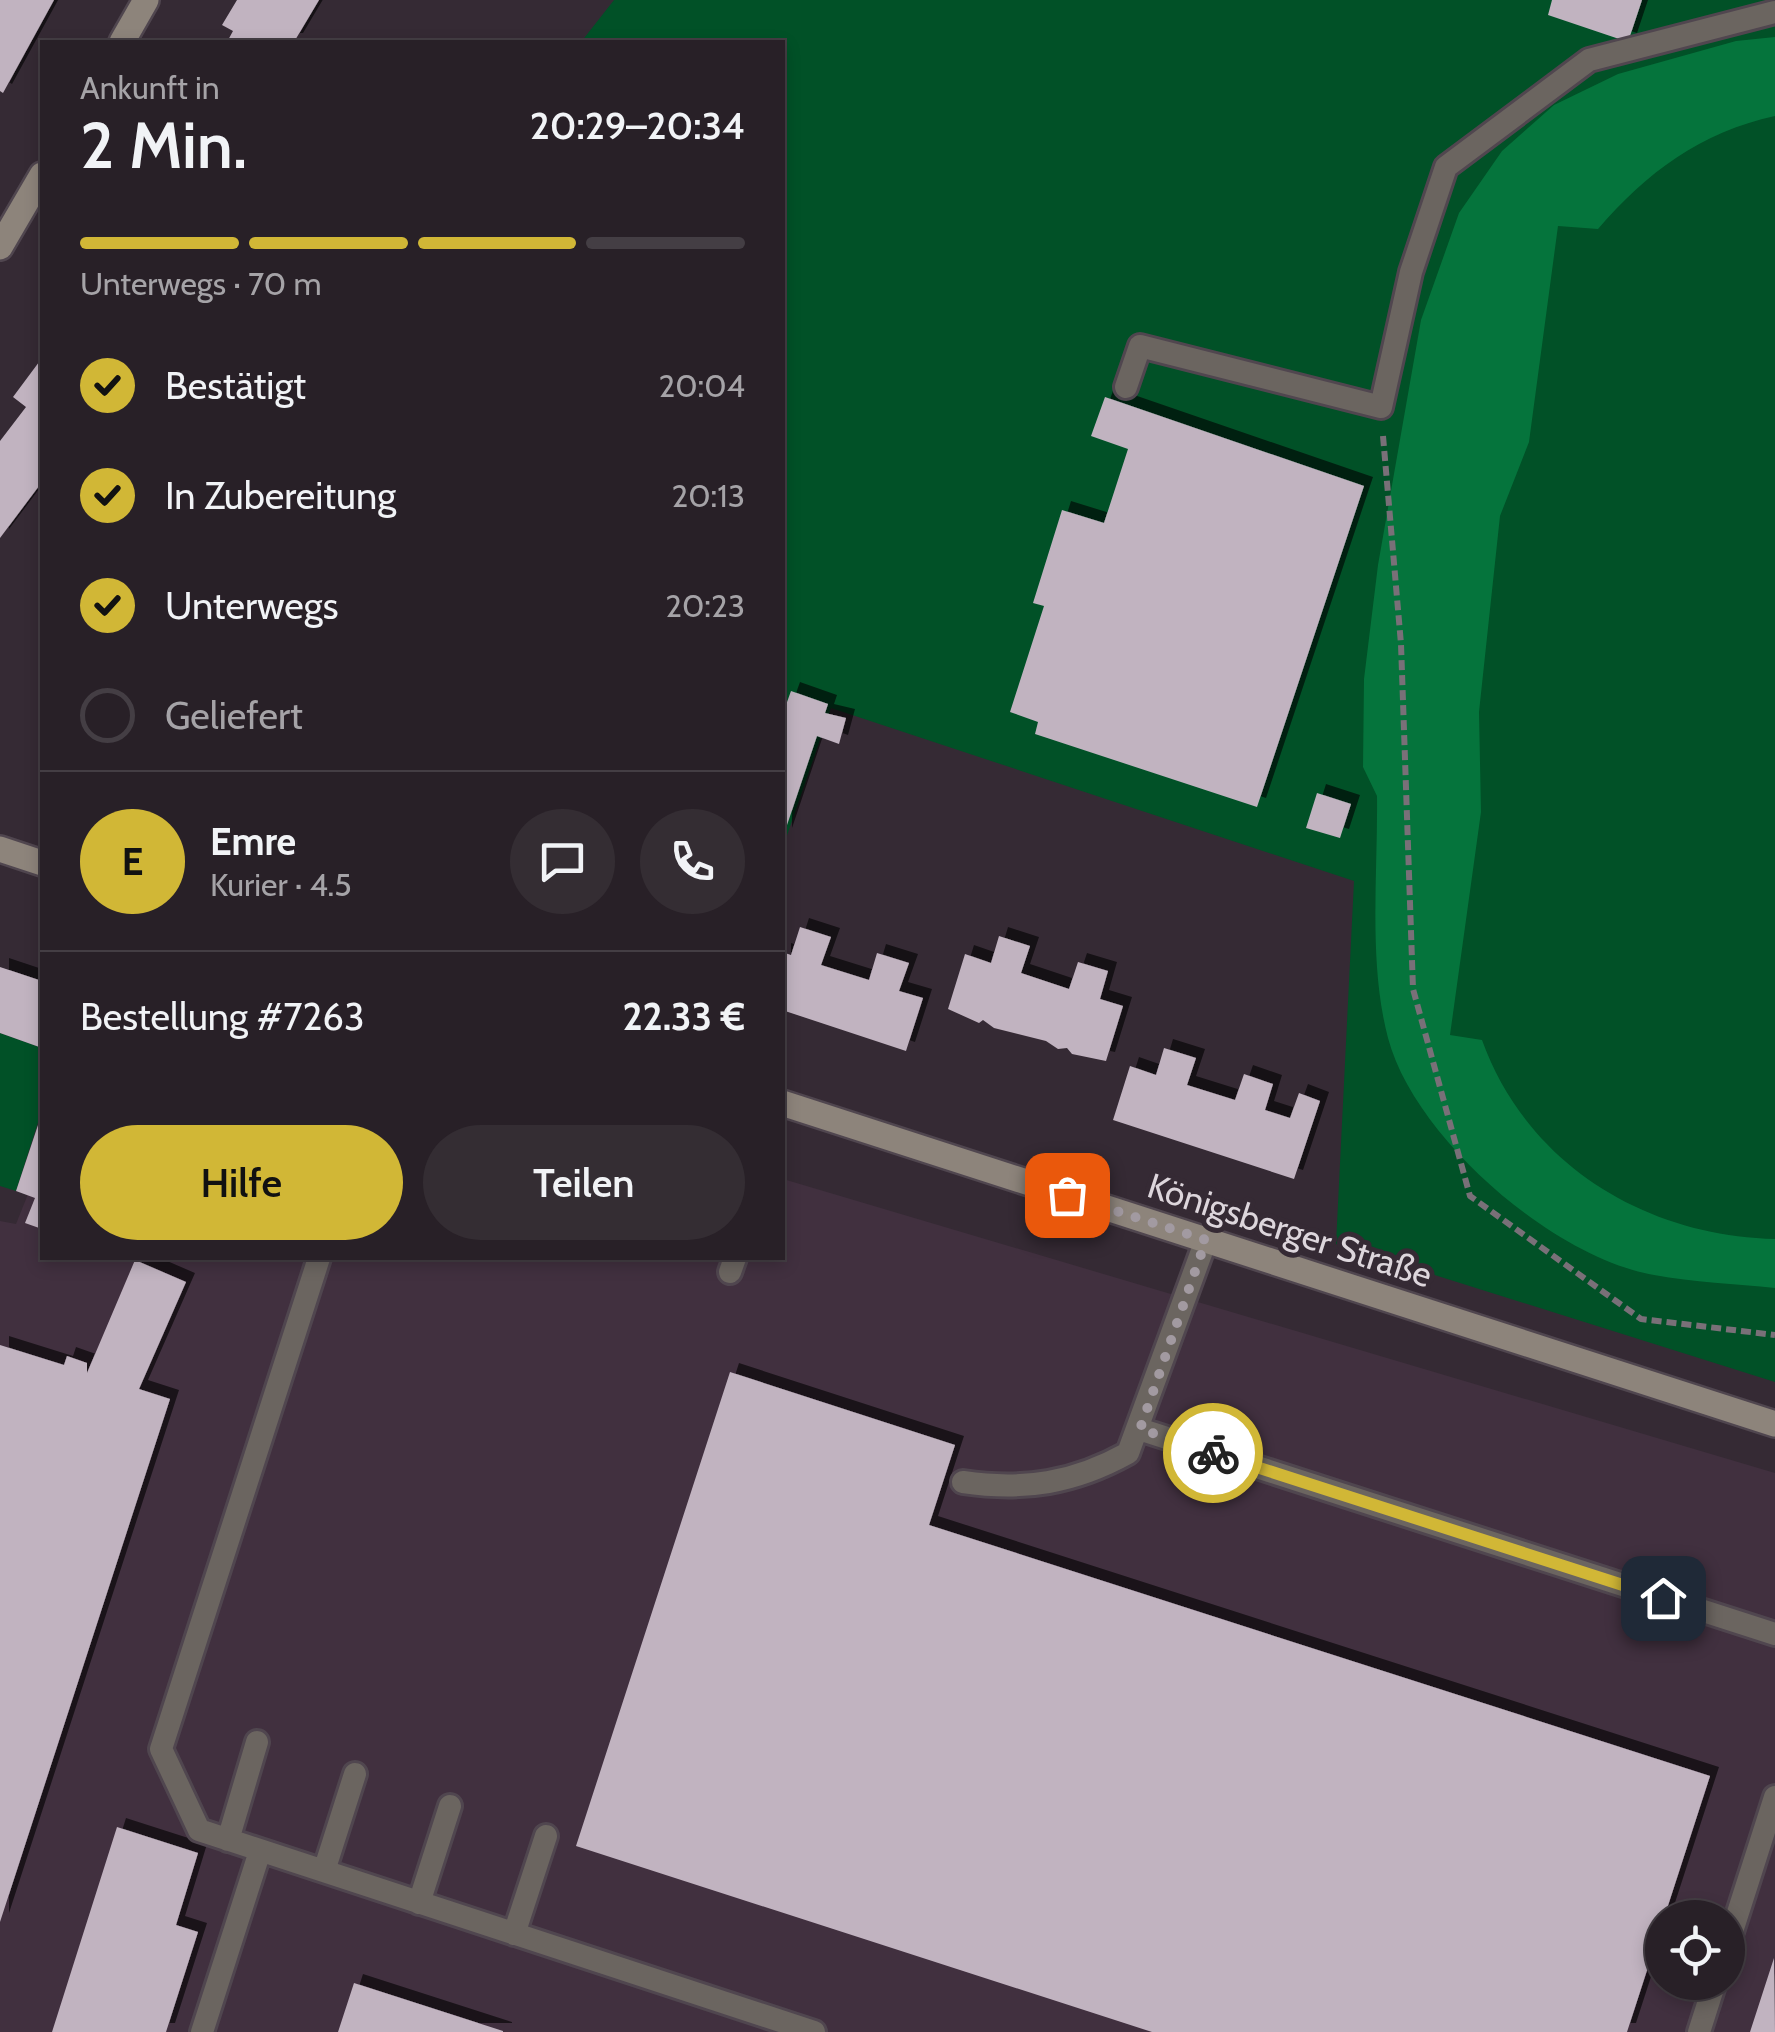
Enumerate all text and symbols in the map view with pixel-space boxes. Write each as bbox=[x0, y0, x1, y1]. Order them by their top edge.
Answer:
text: Ankunft in bbox=[80, 68, 220, 107]
text: 20:29–20:34 bbox=[530, 102, 745, 149]
text: 2 Min. bbox=[80, 105, 247, 184]
text: Unterwegs · 70 m bbox=[80, 264, 321, 303]
icon: check bbox=[80, 358, 135, 413]
text: Bestätigt bbox=[165, 362, 306, 409]
text: 20:04 bbox=[658, 366, 745, 405]
icon: check bbox=[80, 468, 135, 523]
text: In Zubereitung bbox=[165, 472, 396, 519]
text: 20:13 bbox=[671, 476, 745, 515]
icon: check bbox=[80, 578, 135, 633]
text: Unterwegs bbox=[165, 582, 338, 629]
text: 20:23 bbox=[665, 586, 745, 625]
text: Geliefert bbox=[165, 692, 303, 739]
button: chat bbox=[510, 809, 615, 914]
button: phone bbox=[640, 809, 745, 914]
text: Emre bbox=[210, 818, 296, 865]
text: E bbox=[122, 838, 143, 885]
text: Kurier · 4.5 bbox=[210, 865, 352, 904]
text: Bestellung #7263 bbox=[80, 993, 364, 1040]
text: 22.33 € bbox=[622, 993, 745, 1040]
button: Hilfe bbox=[80, 1125, 403, 1240]
button: Teilen bbox=[423, 1125, 745, 1240]
pin bbox=[1025, 1153, 1110, 1238]
street label: Königsberger Straße bbox=[1142, 1164, 1438, 1296]
icon: bag bbox=[1040, 1168, 1095, 1223]
courier bbox=[1163, 1403, 1263, 1503]
icon: bike bbox=[1186, 1426, 1241, 1481]
pin bbox=[1621, 1556, 1706, 1641]
icon: home bbox=[1636, 1571, 1691, 1626]
map controls bbox=[1645, 1900, 1745, 2000]
button: locate bbox=[1645, 1900, 1745, 2000]

